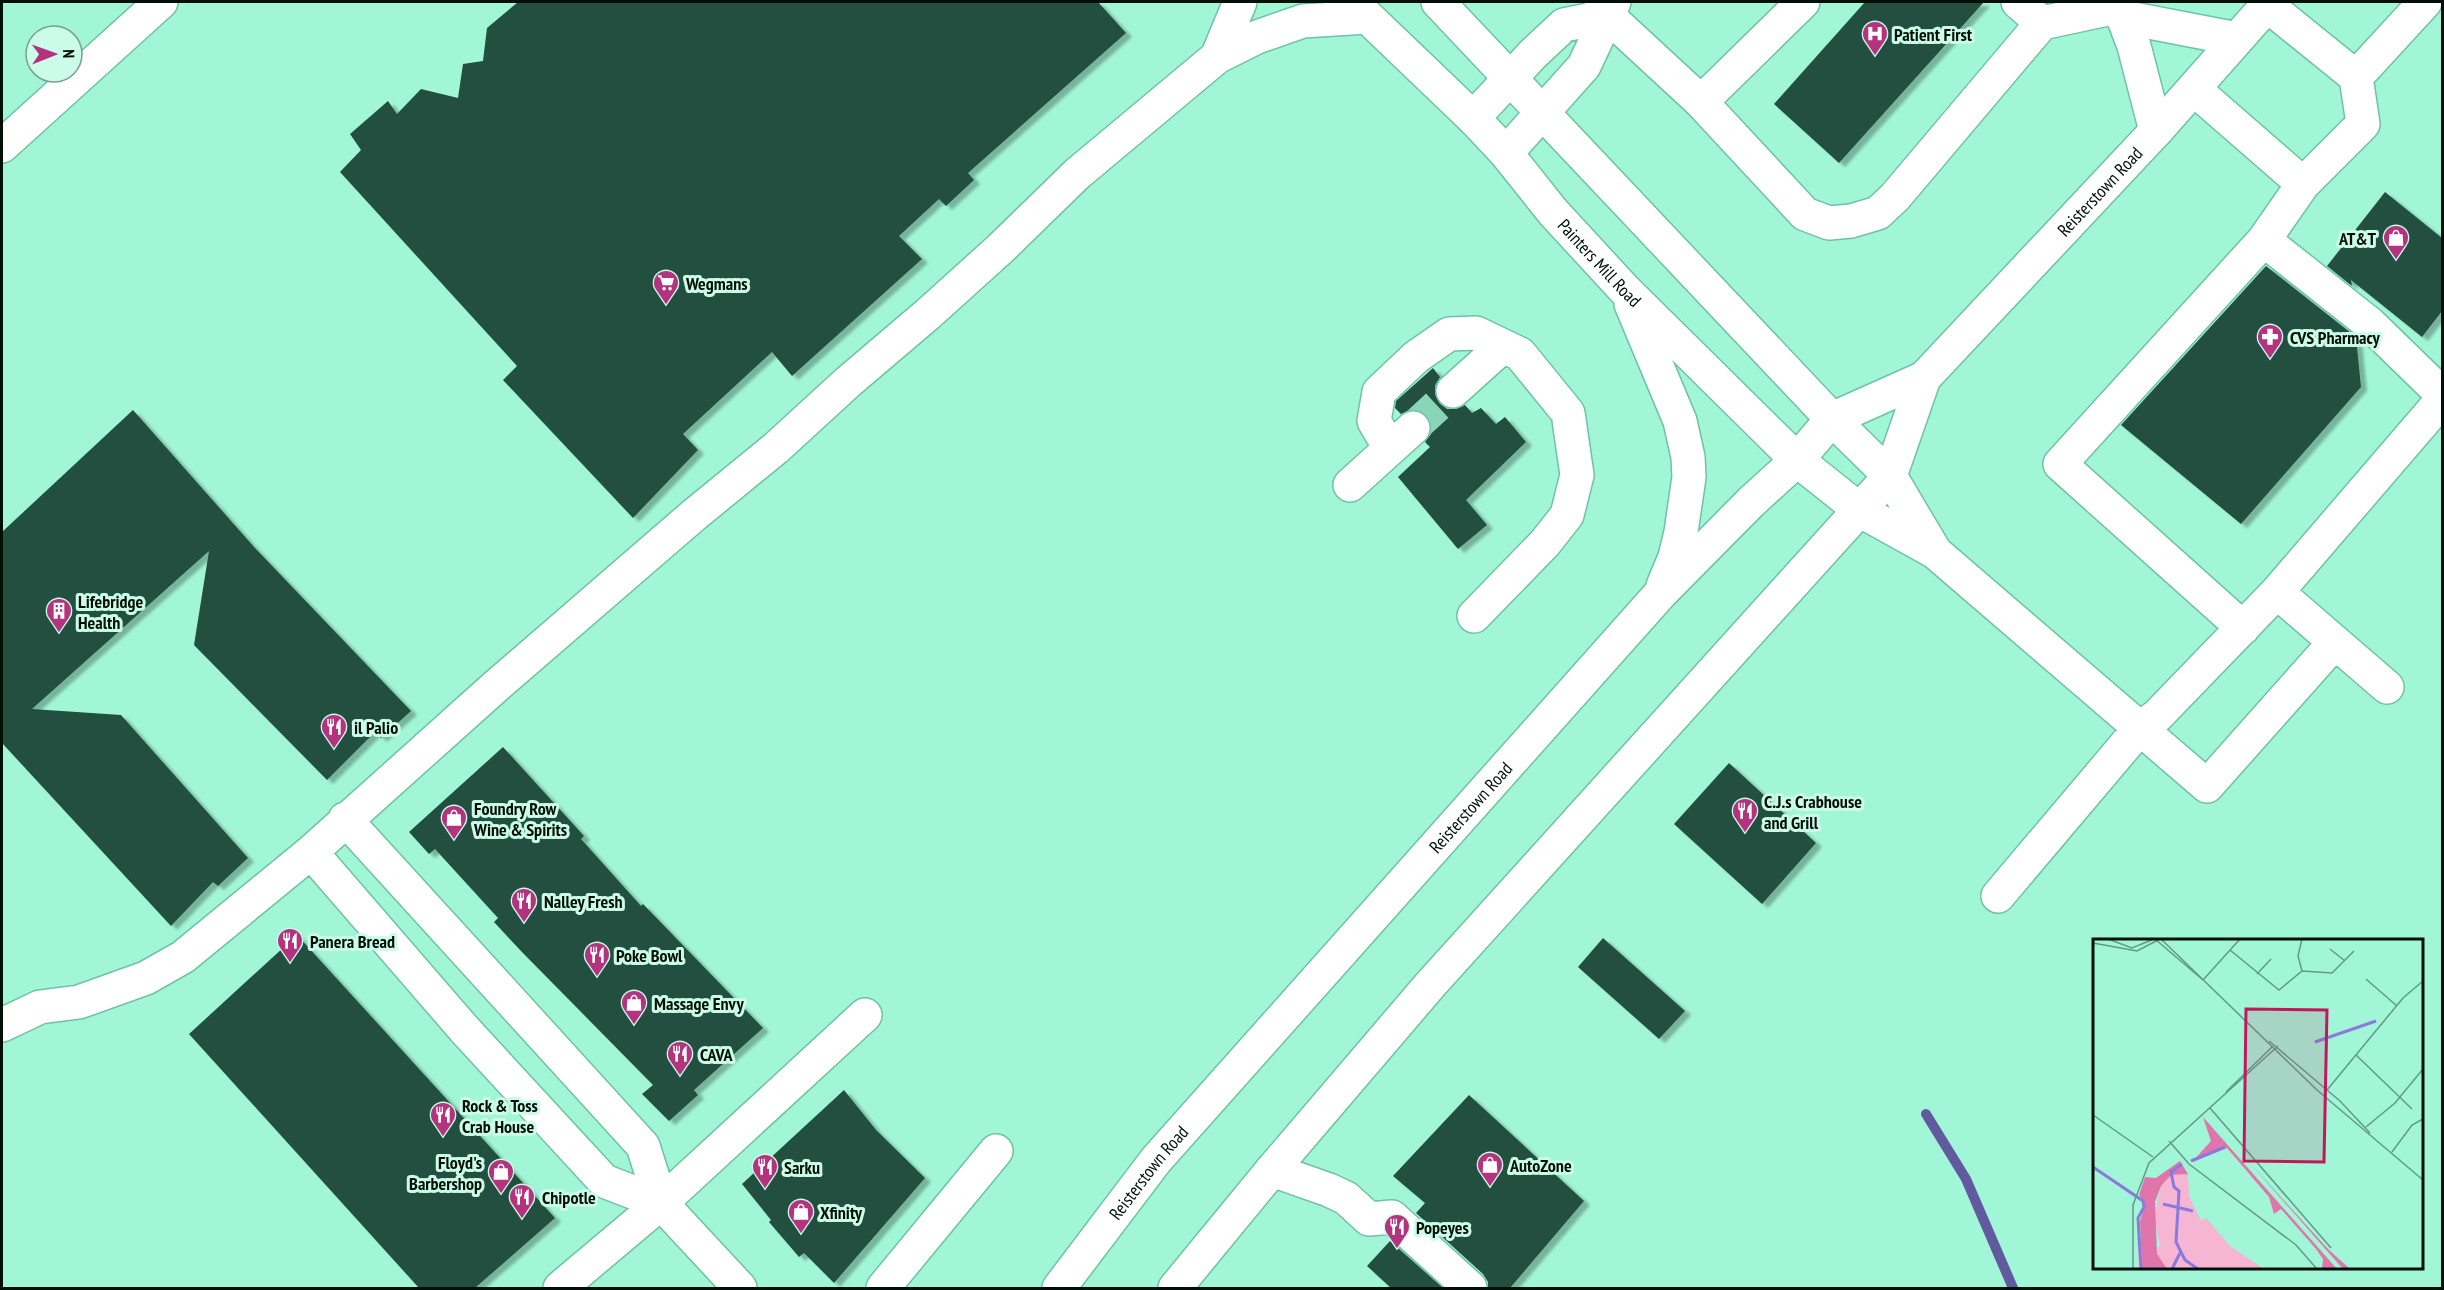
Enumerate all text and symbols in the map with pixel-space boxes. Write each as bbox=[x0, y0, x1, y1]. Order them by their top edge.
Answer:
hospital icon: Patient First bbox=[1860, 19, 1890, 57]
place label: Patient First bbox=[1894, 23, 1973, 46]
north arrow bbox=[24, 24, 84, 84]
text: N bbox=[59, 49, 79, 58]
street label: Reisterstown Road bbox=[2052, 142, 2147, 241]
street label: Painters Mill Road bbox=[1553, 214, 1646, 311]
shop icon: AT&T bbox=[2381, 223, 2411, 261]
place label: AT&T bbox=[2338, 227, 2376, 250]
supermarket icon: Wegmans bbox=[651, 268, 681, 306]
place label: Wegmans bbox=[685, 272, 748, 295]
pharmacy icon: CVS Pharmacy bbox=[2255, 322, 2285, 360]
place label: CVS Pharmacy bbox=[2290, 326, 2381, 349]
place label: Lifebridge Health bbox=[78, 590, 143, 634]
building icon: Lifebridge Health bbox=[44, 596, 74, 634]
restaurant icon: il Palio bbox=[319, 712, 349, 750]
place label: il Palio bbox=[354, 716, 398, 739]
street label: Reisterstown Road bbox=[1424, 757, 1517, 857]
place label: C.J.s Crabhouse and Grill bbox=[1764, 790, 1862, 834]
restaurant icon: C.J.s Crabhouse and Grill bbox=[1730, 796, 1760, 834]
place label: Foundry Row Wine & Spirits bbox=[473, 797, 567, 841]
shop icon: Foundry Row Wine & Spirits bbox=[439, 803, 469, 841]
restaurant icon: Nalley Fresh bbox=[509, 886, 539, 924]
place label: Nalley Fresh bbox=[544, 890, 623, 913]
restaurant icon: Panera Bread bbox=[275, 926, 305, 964]
place label: Panera Bread bbox=[310, 930, 395, 953]
inset map bbox=[2093, 939, 2423, 1269]
restaurant icon: Poke Bowl bbox=[582, 940, 612, 978]
place label: Poke Bowl bbox=[616, 944, 683, 967]
shop icon: Massage Envy bbox=[619, 988, 649, 1026]
place label: Massage Envy bbox=[654, 992, 745, 1015]
restaurant icon: CAVA bbox=[665, 1039, 695, 1077]
place label: CAVA bbox=[700, 1043, 733, 1066]
place label: Rock & Toss Crab House bbox=[462, 1094, 538, 1138]
restaurant icon: Rock & Toss Crab House bbox=[428, 1100, 458, 1138]
street label: Reisterstown Road bbox=[1104, 1121, 1193, 1224]
shop icon: AutoZone bbox=[1475, 1150, 1505, 1188]
place label: Floyd's Barbershop bbox=[409, 1151, 482, 1195]
restaurant icon: Sarku bbox=[750, 1152, 780, 1190]
place label: AutoZone bbox=[1509, 1154, 1572, 1177]
place label: Sarku bbox=[784, 1156, 820, 1179]
shop icon: Floyd's Barbershop bbox=[486, 1157, 516, 1195]
restaurant icon: Chipotle bbox=[507, 1182, 537, 1220]
place label: Chipotle bbox=[542, 1186, 596, 1209]
shop icon: Xfinity bbox=[786, 1197, 816, 1235]
place label: Xfinity bbox=[820, 1201, 863, 1224]
restaurant icon: Popeyes bbox=[1382, 1212, 1412, 1250]
place label: Popeyes bbox=[1416, 1216, 1469, 1239]

